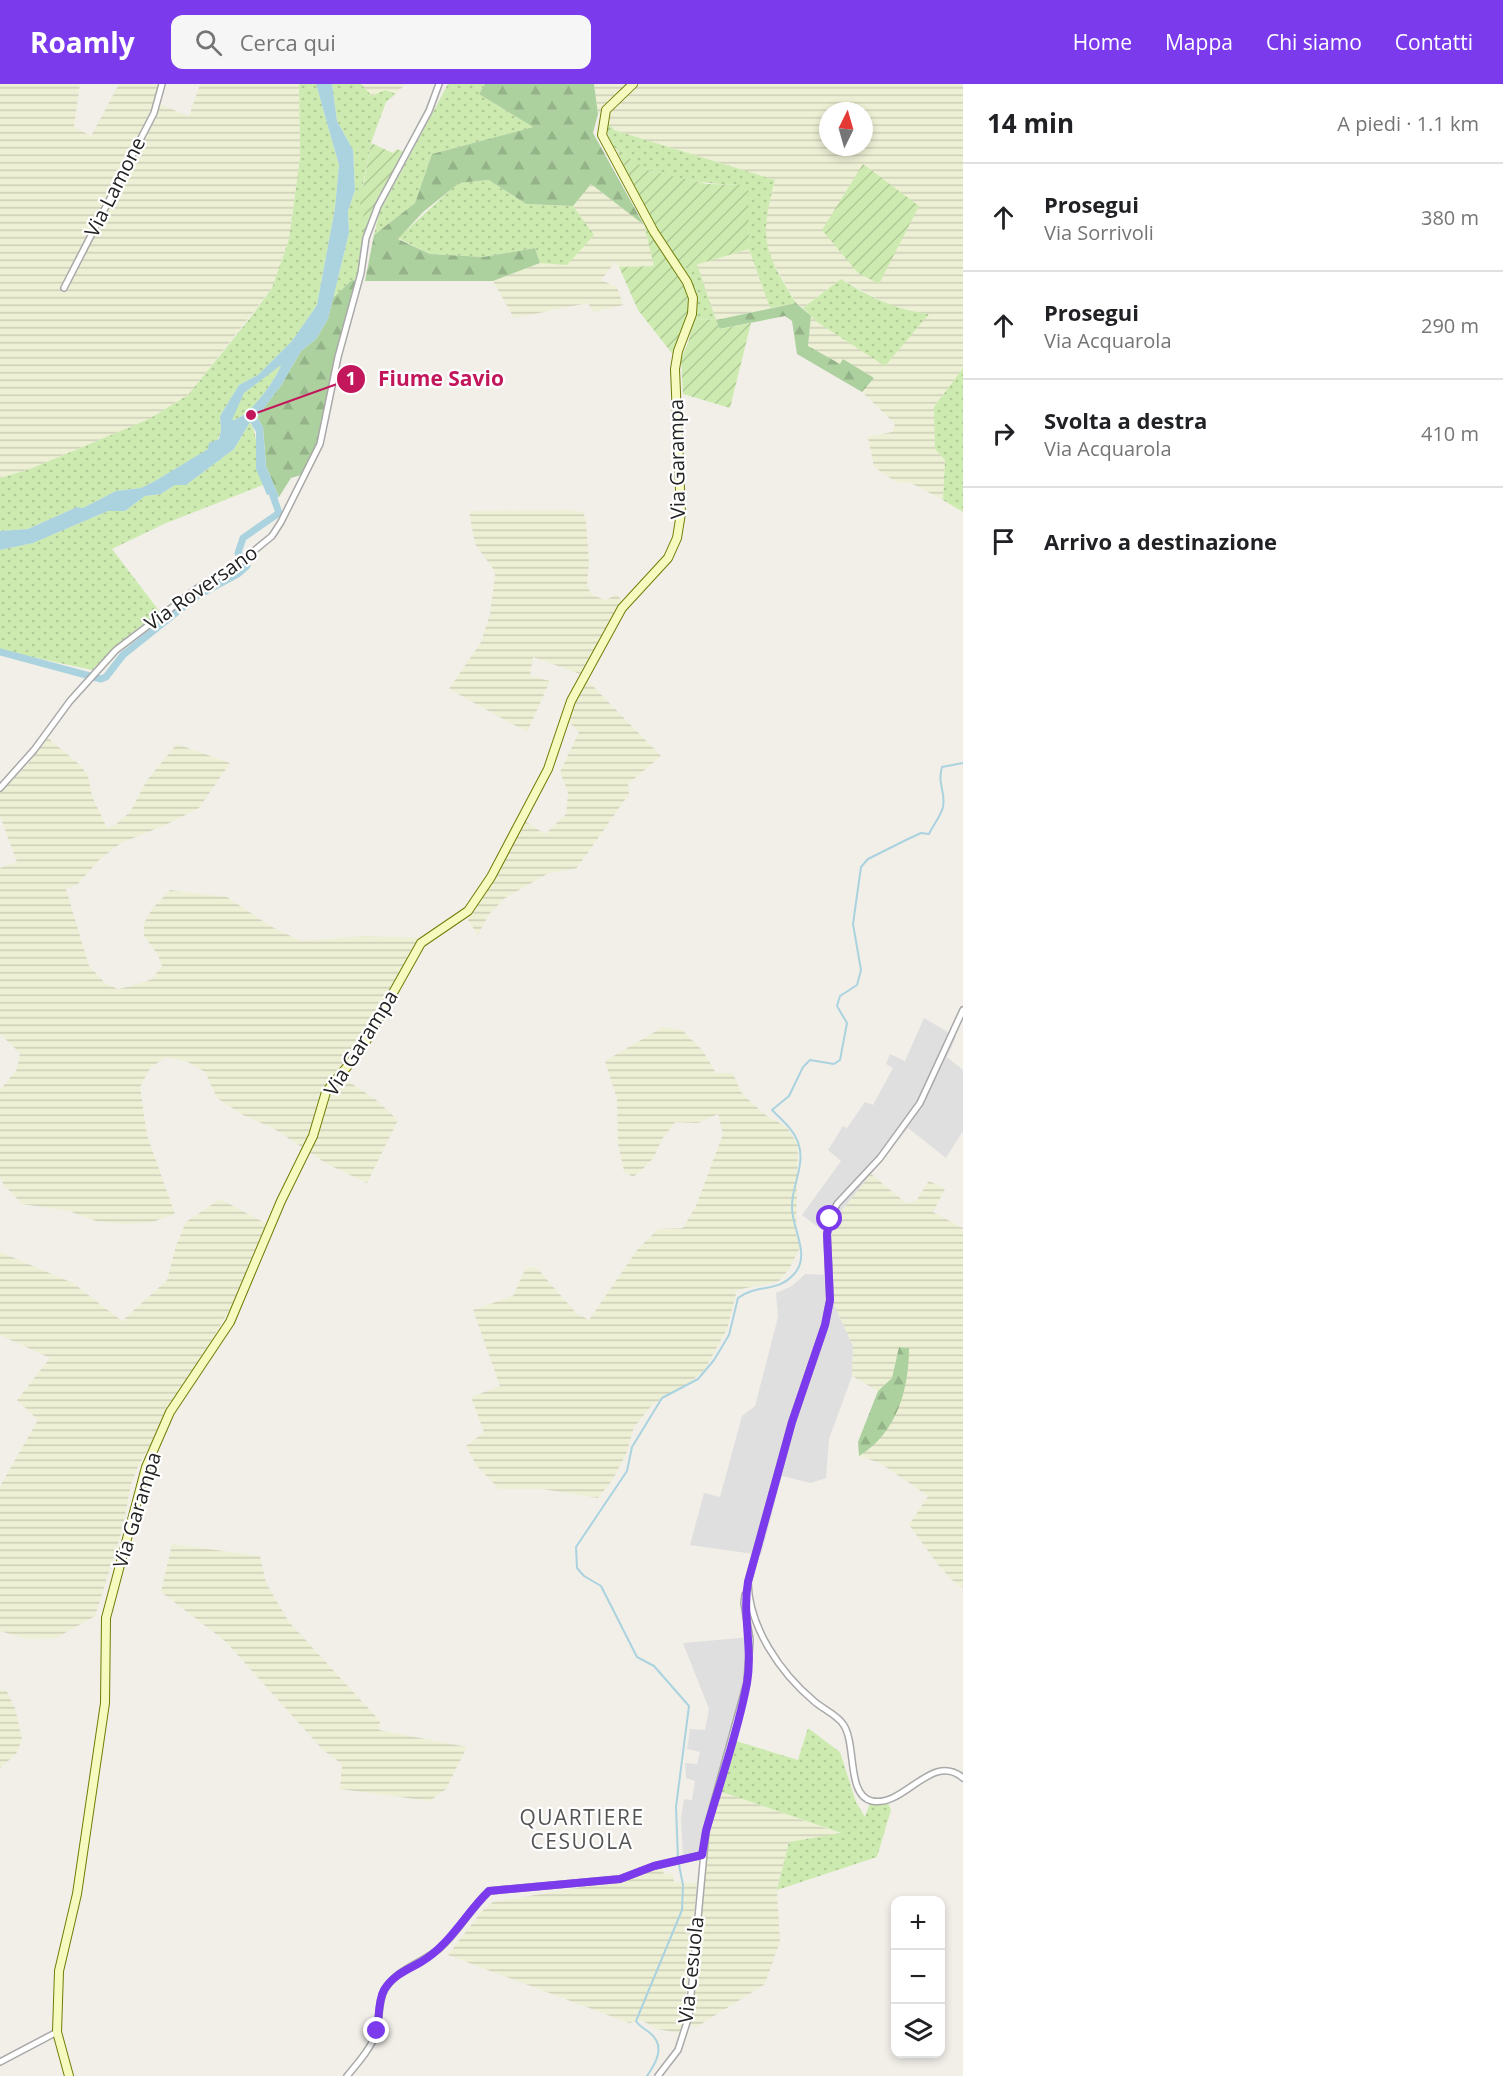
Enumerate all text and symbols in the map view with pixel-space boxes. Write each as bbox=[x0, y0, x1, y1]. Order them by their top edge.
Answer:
search box bbox=[171, 15, 591, 69]
text: Roamly bbox=[30, 23, 135, 61]
icon: search bbox=[192, 26, 225, 59]
text: Cerca qui bbox=[240, 27, 336, 57]
text: Home bbox=[1073, 28, 1132, 56]
text: Mappa bbox=[1165, 28, 1233, 56]
text: Chi siamo bbox=[1266, 28, 1362, 56]
text: Contatti bbox=[1395, 28, 1473, 56]
north arrow bbox=[819, 102, 873, 156]
text: 14 min bbox=[987, 105, 1074, 141]
text: A piedi · 1.1 km bbox=[1337, 110, 1479, 137]
street label: Via Lamone bbox=[78, 132, 151, 241]
text: Prosegui bbox=[1044, 189, 1139, 219]
icon: ahead bbox=[987, 201, 1020, 234]
text: 380 m bbox=[1421, 204, 1479, 231]
text: Via Sorrivoli bbox=[1044, 219, 1154, 246]
text: Prosegui bbox=[1044, 297, 1139, 327]
icon: ahead bbox=[987, 309, 1020, 342]
text: 290 m bbox=[1421, 312, 1479, 339]
text: Via Acquarola bbox=[1044, 327, 1172, 354]
callout: Fiume Savio bbox=[336, 359, 516, 398]
text: Fiume Savio bbox=[378, 364, 504, 392]
text: 1 bbox=[346, 366, 356, 390]
street label: Via Garampa bbox=[662, 399, 691, 519]
text: Svolta a destra bbox=[1044, 405, 1207, 435]
icon: right bbox=[987, 417, 1020, 450]
text: 410 m bbox=[1421, 420, 1479, 447]
text: Via Acquarola bbox=[1044, 435, 1172, 462]
icon: arrive bbox=[987, 525, 1020, 558]
text: Arrivo a destinazione bbox=[1044, 526, 1277, 556]
street label: Via Roversano bbox=[139, 539, 263, 637]
street label: Via Garampa bbox=[317, 985, 404, 1101]
route start bbox=[816, 1205, 842, 1231]
street label: Via Garampa bbox=[106, 1448, 167, 1571]
district label: QUARTIERE CESUOLA bbox=[519, 1803, 645, 1855]
map controls bbox=[891, 1896, 945, 2058]
button: + bbox=[891, 1896, 945, 1950]
street label: Via Cesuola bbox=[671, 1915, 710, 2025]
button: − bbox=[891, 1950, 945, 2004]
button: layers bbox=[891, 2004, 945, 2058]
route end bbox=[363, 2017, 389, 2043]

